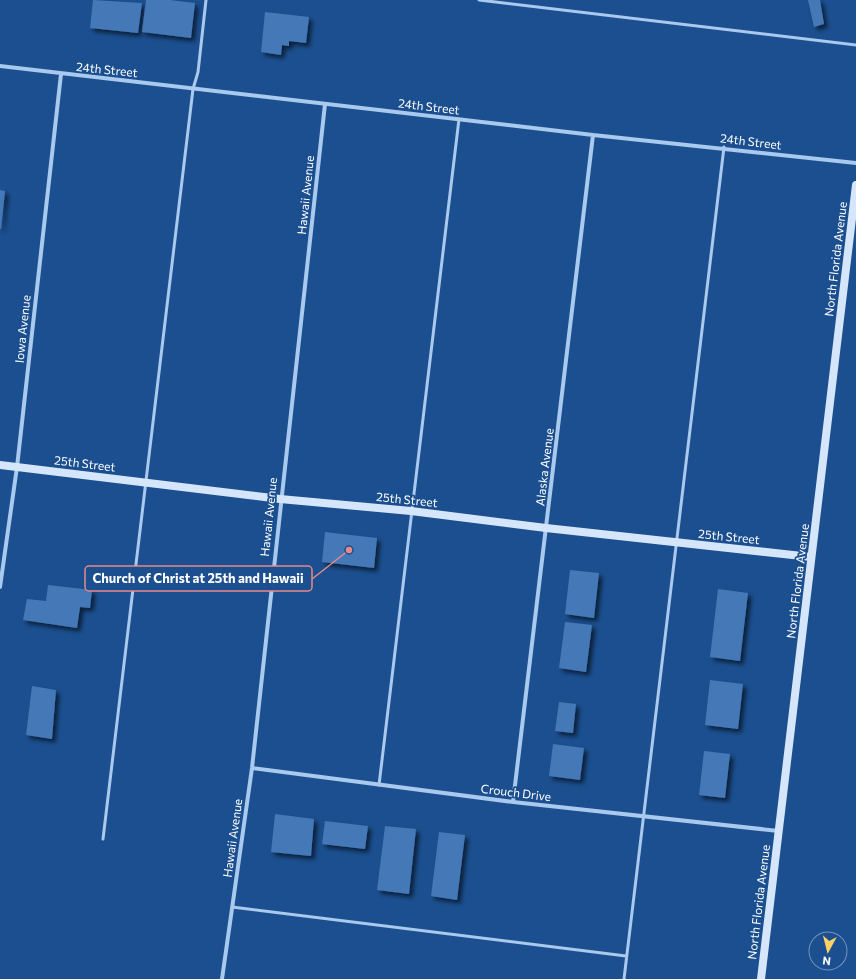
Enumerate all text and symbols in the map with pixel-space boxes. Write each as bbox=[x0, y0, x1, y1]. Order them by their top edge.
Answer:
street label: 24th Street bbox=[76, 59, 138, 79]
street label: 24th Street bbox=[398, 95, 461, 117]
street label: 24th Street bbox=[720, 130, 783, 152]
street label: Hawaii Avenue bbox=[294, 155, 316, 235]
street label: North Florida Avenue bbox=[821, 201, 849, 317]
street label: Iowa Avenue bbox=[11, 294, 33, 364]
street label: Alaska Avenue bbox=[532, 427, 556, 507]
street label: 25th Street bbox=[54, 452, 116, 474]
street label: Hawaii Avenue bbox=[257, 477, 279, 557]
street label: 25th Street bbox=[376, 489, 438, 509]
street label: North Florida Avenue bbox=[783, 523, 811, 639]
street label: 25th Street bbox=[698, 526, 760, 546]
callout: Church of Christ at 25th and Hawaii bbox=[85, 566, 312, 591]
text: Church of Christ at 25th and Hawaii bbox=[92, 570, 304, 586]
street label: Crouch Drive bbox=[480, 781, 552, 803]
street label: Hawaii Avenue bbox=[220, 798, 244, 878]
street label: North Florida Avenue bbox=[744, 844, 772, 960]
north arrow bbox=[808, 931, 848, 971]
text: N bbox=[822, 954, 832, 968]

